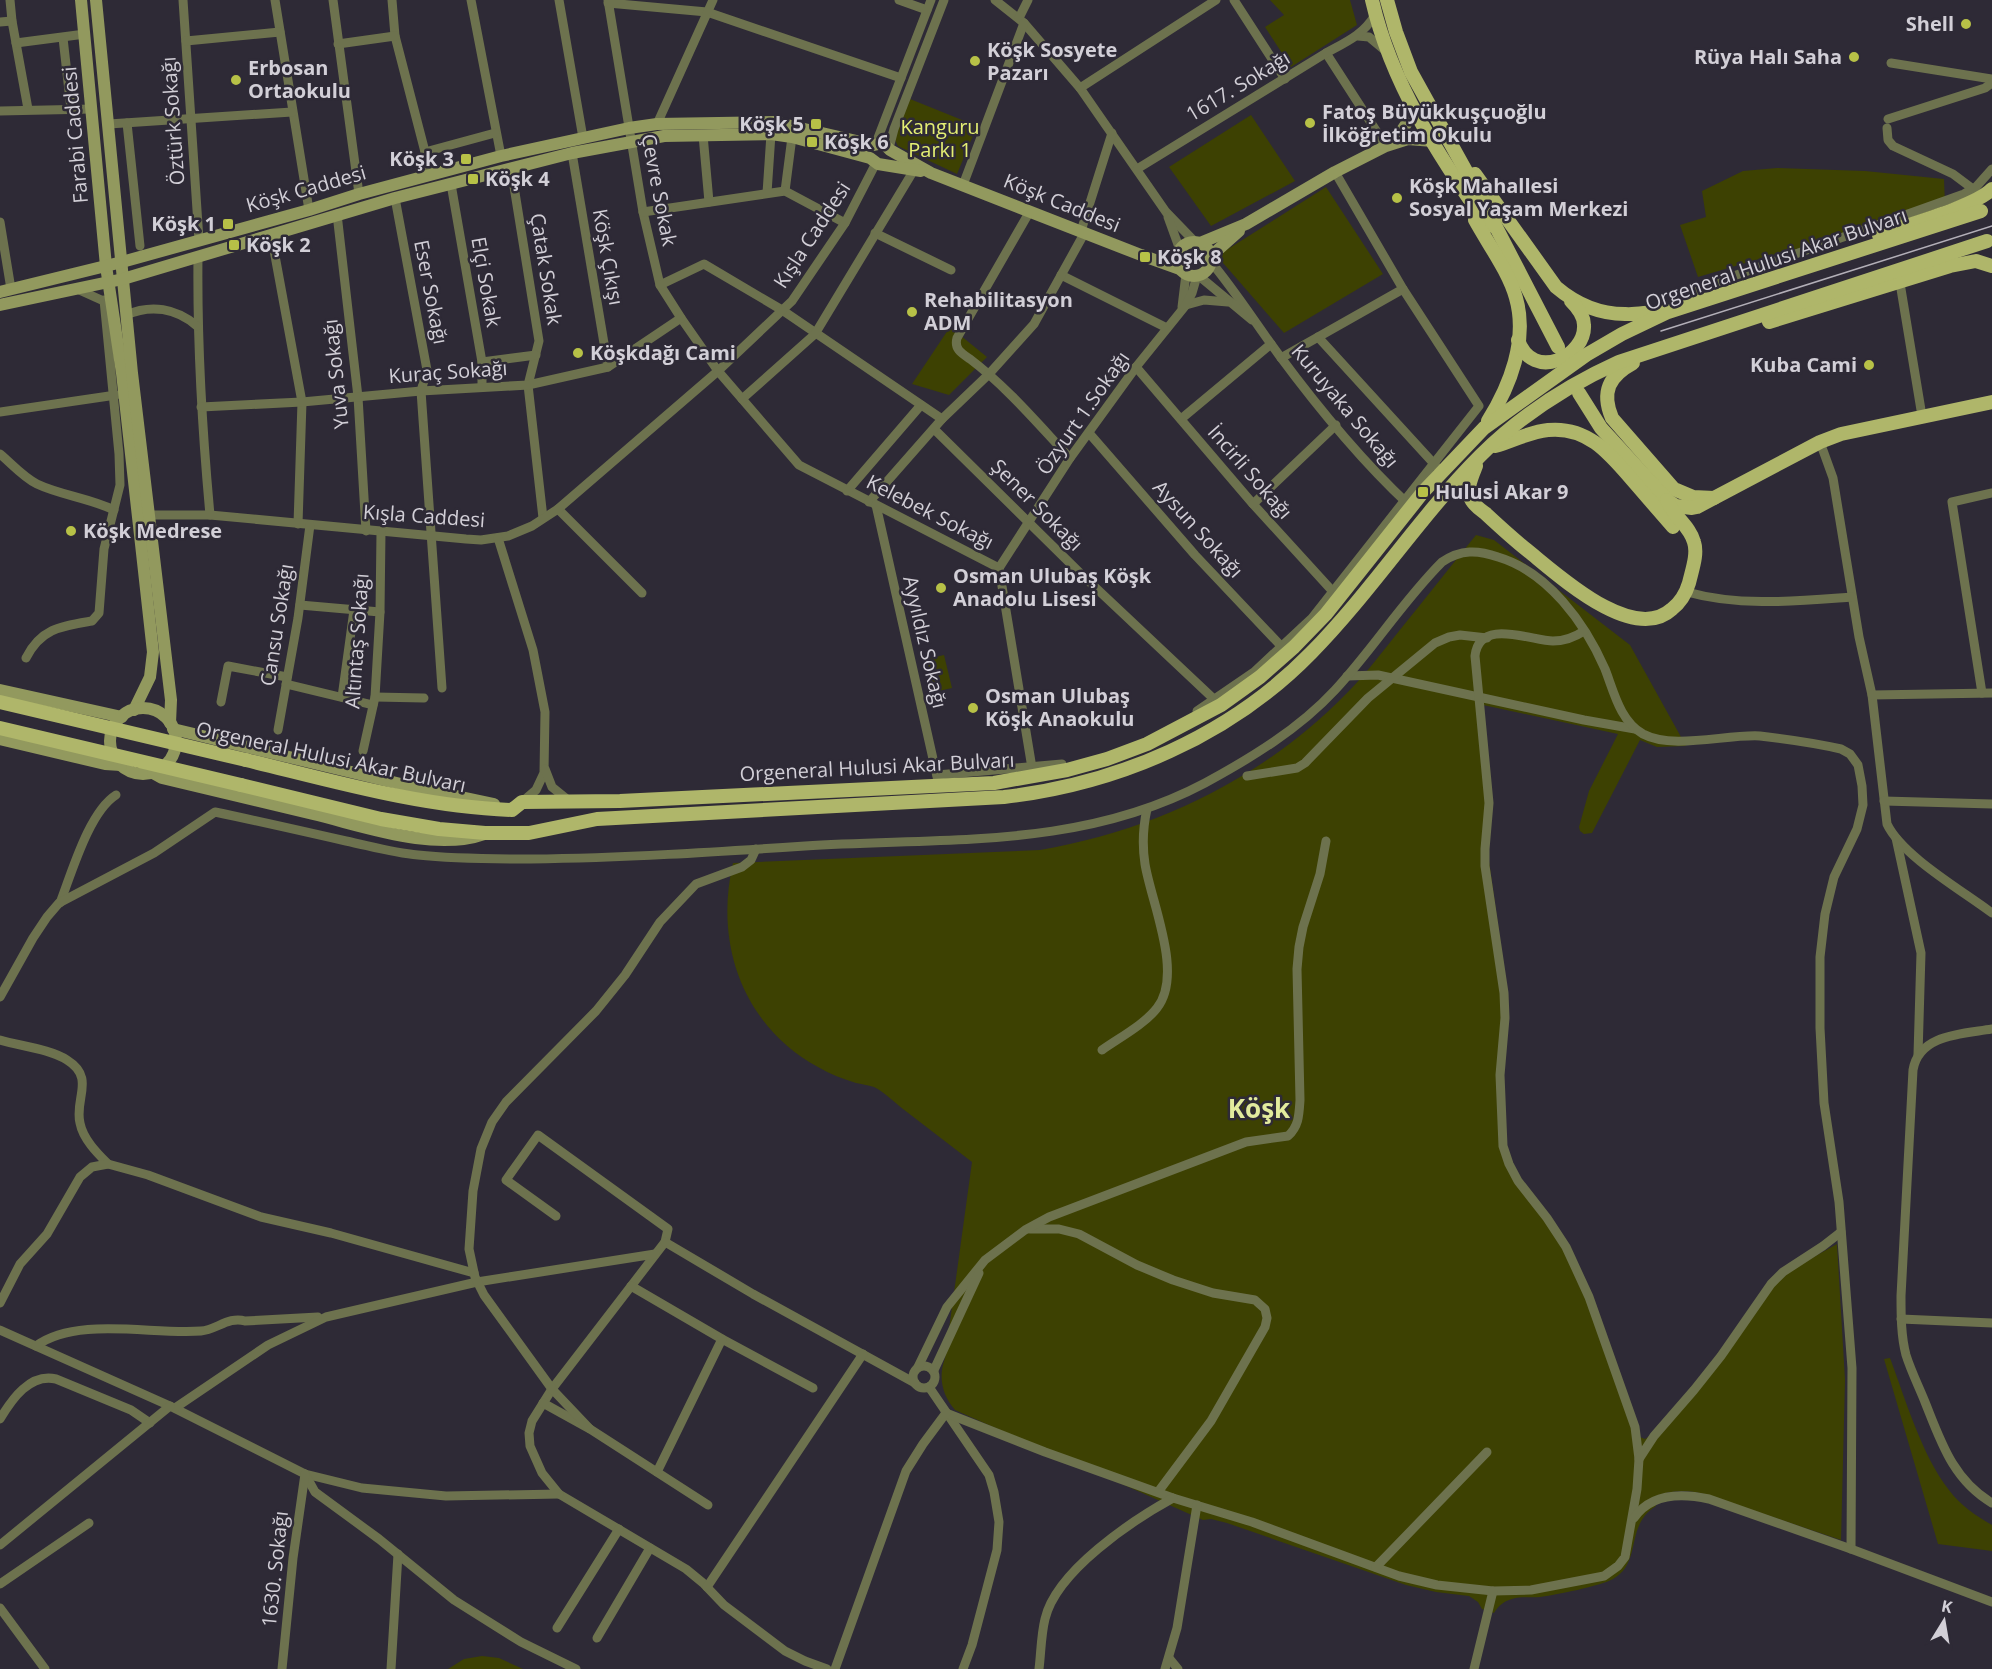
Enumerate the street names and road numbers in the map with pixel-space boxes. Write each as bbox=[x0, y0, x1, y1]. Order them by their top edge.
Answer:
street label: 1617. Sokağı bbox=[1181, 44, 1295, 127]
street label: Öztürk Sokağı bbox=[155, 56, 190, 186]
street label: Farabi Caddesi bbox=[55, 66, 94, 205]
street label: Çevre Sokak bbox=[635, 132, 684, 249]
street label: Köşk Caddesi bbox=[243, 159, 369, 219]
street label: Köşk Caddesi bbox=[1000, 167, 1125, 238]
street label: Kışla Caddesi bbox=[767, 176, 856, 293]
street label: Orgeneral Hulusi Akar Bulvarı bbox=[1641, 201, 1910, 316]
street label: Köşk Çıkışı bbox=[587, 207, 630, 307]
street label: Çatak Sokak bbox=[524, 211, 569, 327]
street label: Elçi Sokak bbox=[465, 235, 508, 330]
street label: Eser Sokağı bbox=[408, 237, 455, 346]
street label: Yuva Sokağı bbox=[316, 318, 355, 430]
street label: Kuruyaka Sokağı bbox=[1286, 338, 1405, 473]
street label: Özyurt 1.Sokağı bbox=[1030, 346, 1135, 480]
street label: Kuraç Sokağı bbox=[388, 354, 508, 389]
street label: İncirli Sokağı bbox=[1202, 419, 1299, 524]
street label: Şener Sokağı bbox=[986, 453, 1089, 556]
street label: Kelebek Sokağı bbox=[862, 468, 998, 555]
street label: Aysun Sokağı bbox=[1147, 474, 1249, 583]
street label: Kışla Caddesi bbox=[362, 498, 486, 533]
street label: Cansu Sokağı bbox=[254, 562, 299, 688]
street label: Altıntaş Sokağı bbox=[338, 572, 375, 710]
street label: Ayyıldız Sokağı bbox=[897, 573, 954, 711]
street label: Orgeneral Hulusi Akar Bulvarı bbox=[194, 715, 468, 798]
street label: Orgeneral Hulusi Akar Bulvarı bbox=[739, 746, 1015, 787]
street label: 1630. Sokağı bbox=[255, 1509, 294, 1628]

